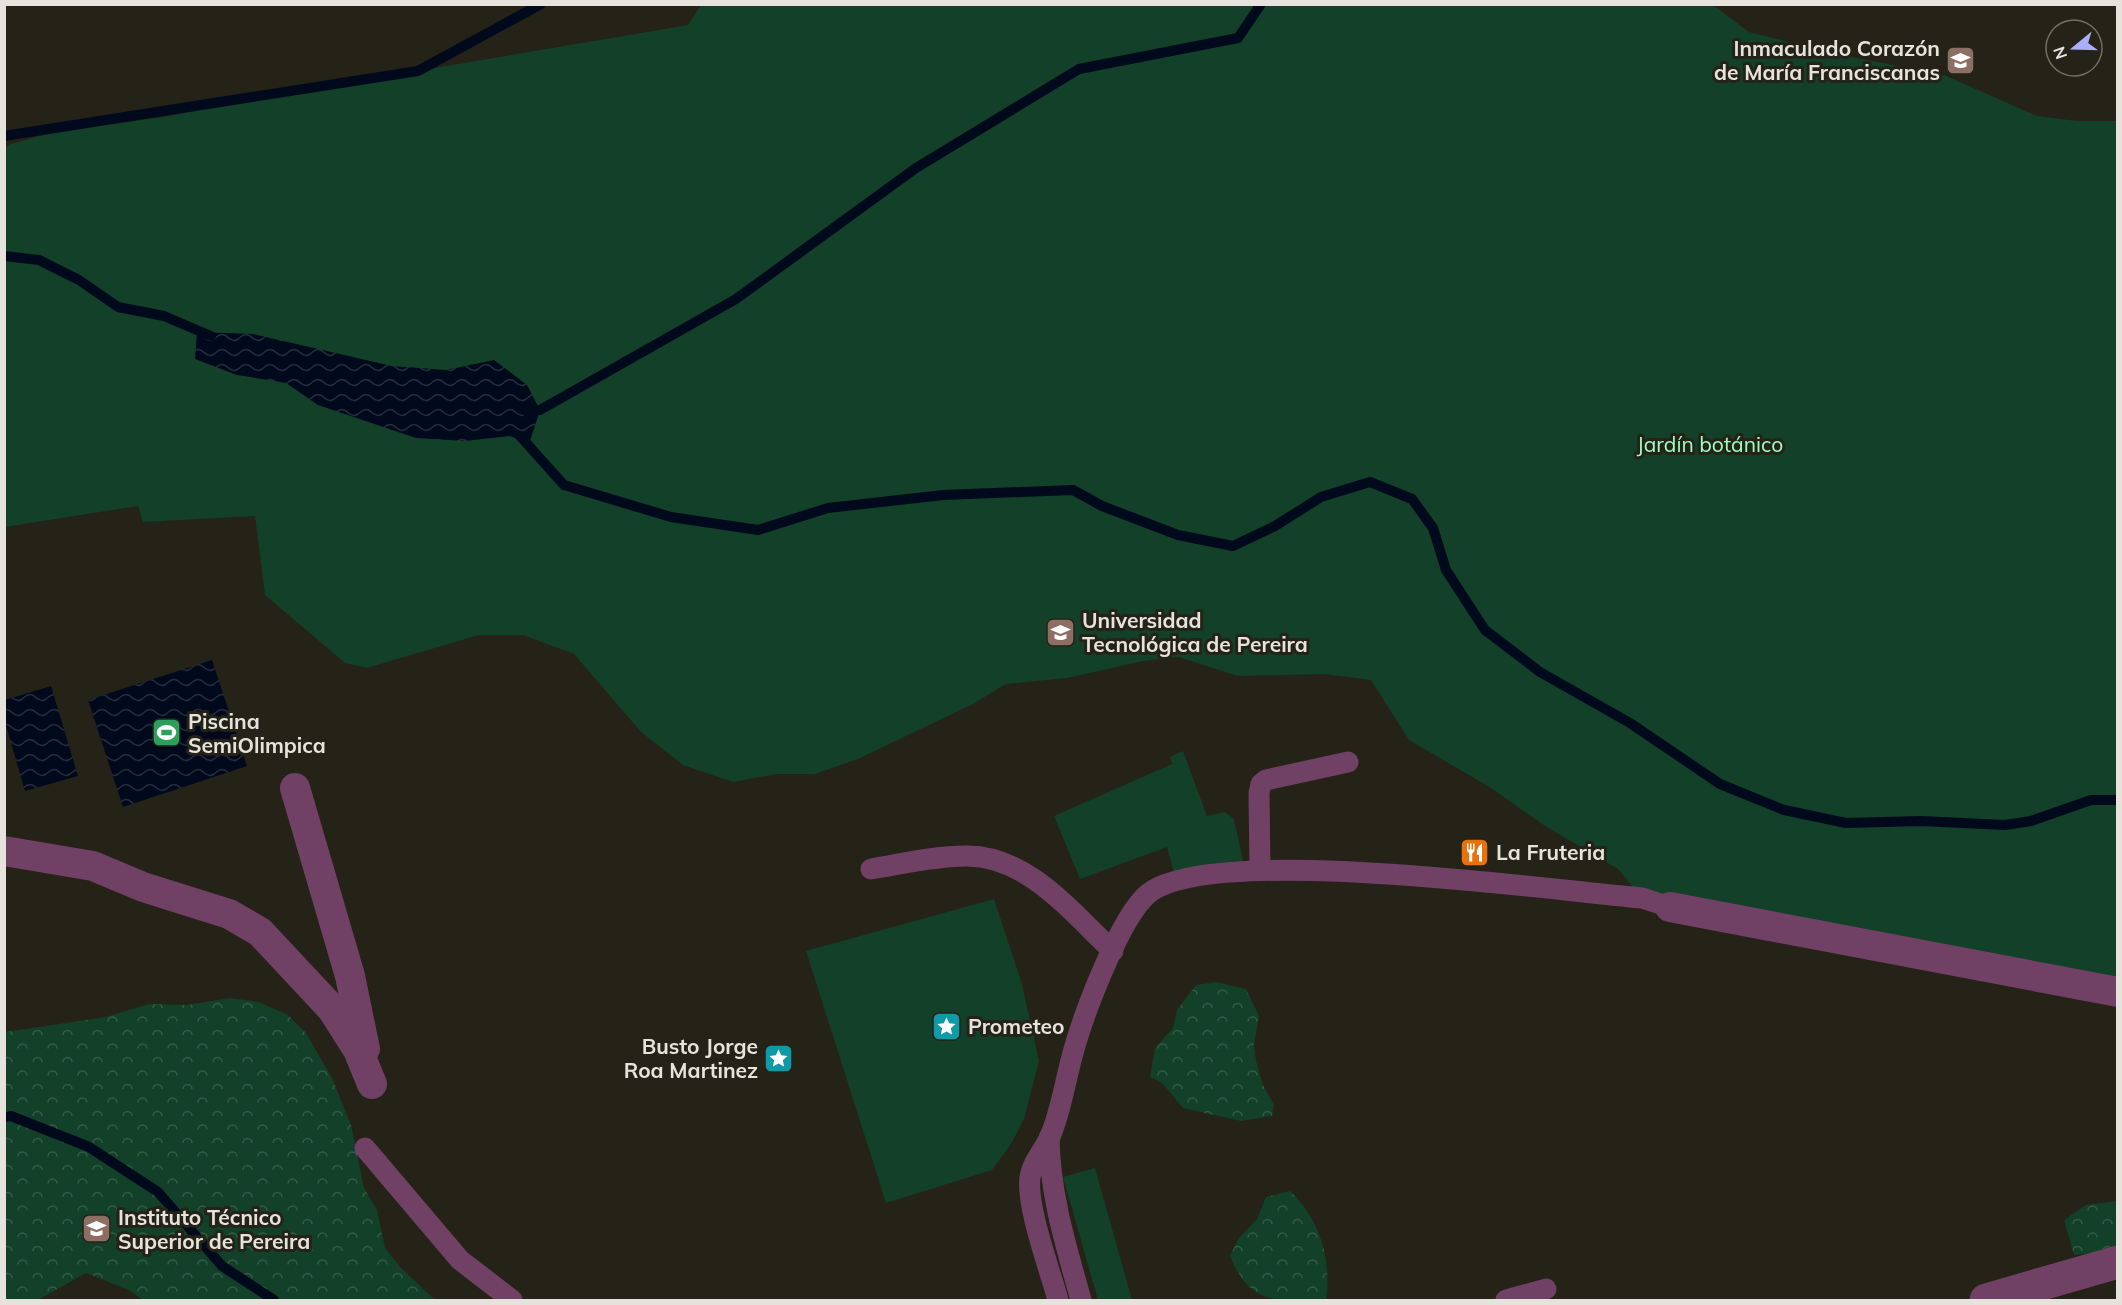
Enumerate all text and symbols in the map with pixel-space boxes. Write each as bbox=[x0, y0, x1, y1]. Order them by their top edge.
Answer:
north arrow bbox=[2044, 18, 2104, 78]
place label: Inmaculado Corazón de María Franciscanas bbox=[1714, 35, 1940, 85]
school or university icon: Inmaculado Corazón de María Franciscanas bbox=[1945, 44, 1977, 76]
text: N bbox=[2048, 44, 2071, 62]
park label: Jardín botánico bbox=[1637, 431, 1783, 457]
place label: Universidad Tecnológica de Pereira bbox=[1082, 607, 1308, 657]
school or university icon: Universidad Tecnológica de Pereira bbox=[1045, 616, 1077, 648]
place label: Piscina SemiOlimpica bbox=[188, 708, 326, 758]
sports icon: Piscina SemiOlimpica bbox=[151, 717, 183, 749]
restaurant icon: La Fruteria bbox=[1459, 836, 1491, 868]
place label: La Fruteria bbox=[1496, 839, 1605, 865]
place icon: Prometeo bbox=[931, 1010, 963, 1042]
place label: Prometeo bbox=[968, 1013, 1064, 1039]
place label: Busto Jorge Roa Martinez bbox=[624, 1033, 758, 1083]
place icon: Busto Jorge Roa Martinez bbox=[763, 1042, 795, 1074]
place label: Instituto Técnico Superior de Pereira bbox=[118, 1204, 310, 1254]
school or university icon: Instituto Técnico Superior de Pereira bbox=[81, 1213, 113, 1245]

